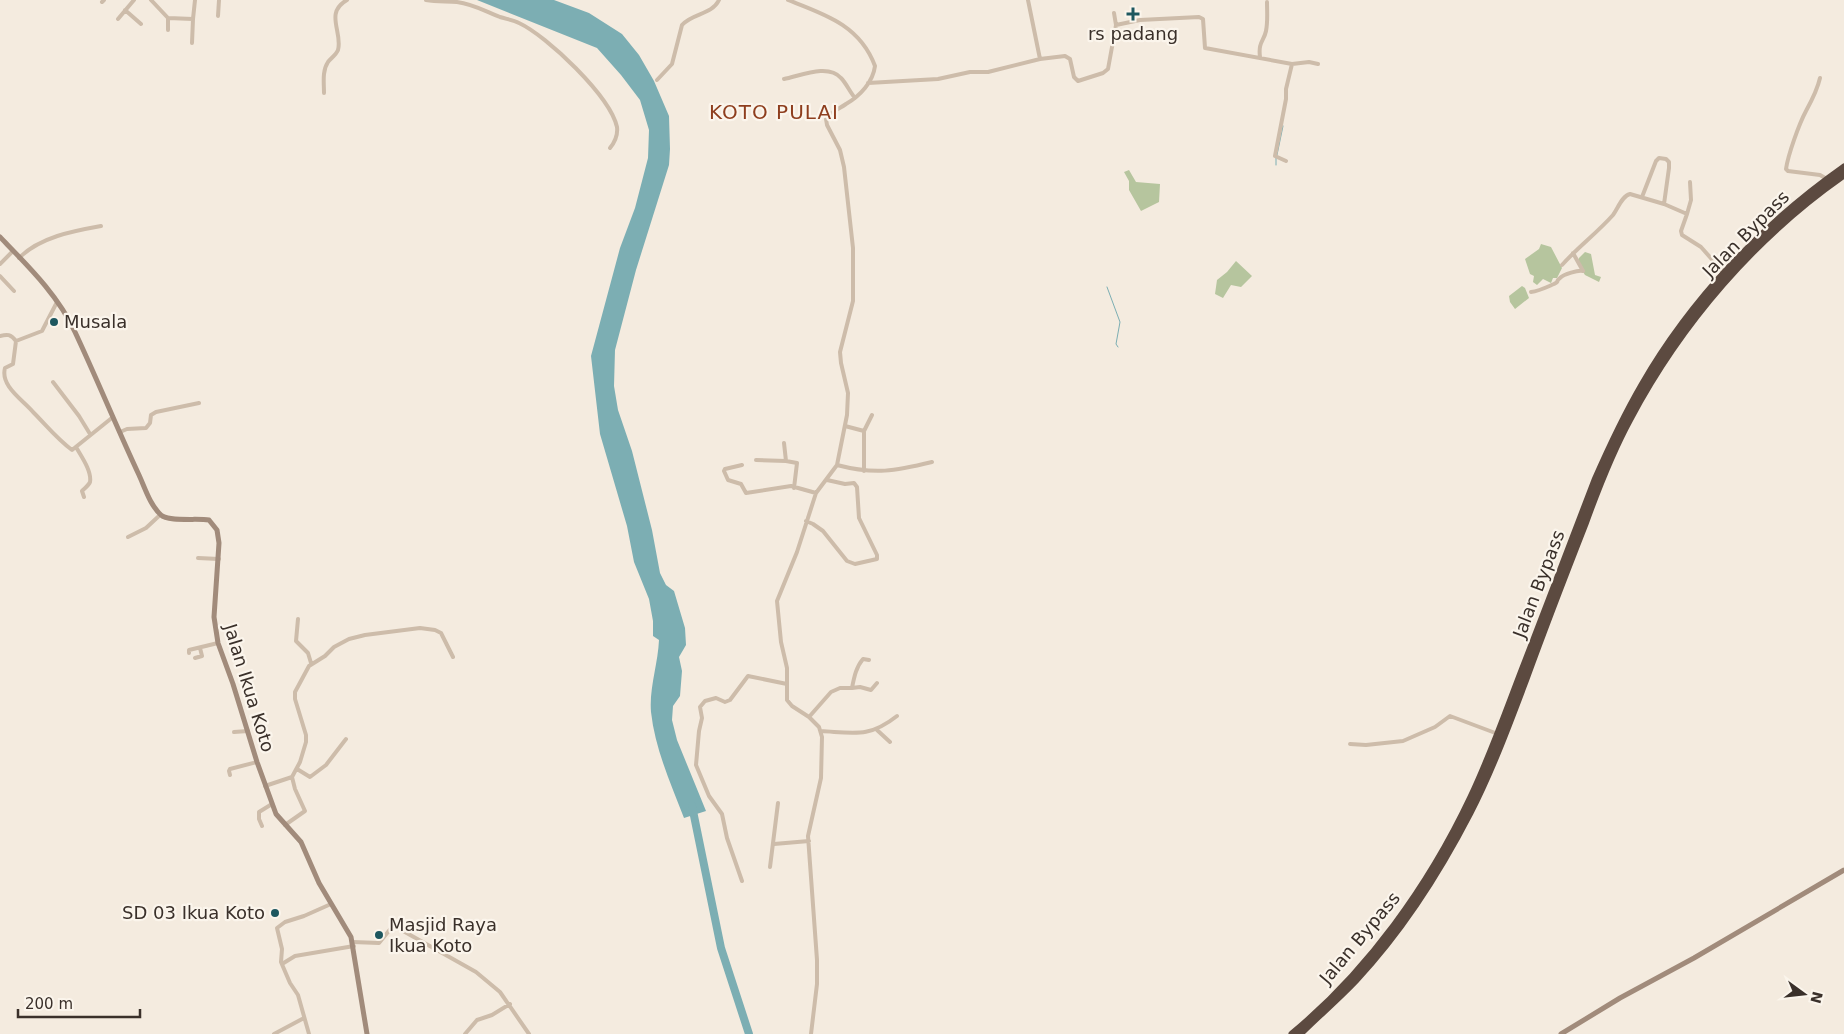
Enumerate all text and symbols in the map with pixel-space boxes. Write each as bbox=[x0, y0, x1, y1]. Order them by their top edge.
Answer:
marker: rs padang bbox=[1126, 7, 1140, 21]
place label: rs padang bbox=[1088, 23, 1178, 44]
district label: KOTO PULAI bbox=[709, 100, 839, 124]
street label: Jalan Bypass bbox=[1697, 186, 1793, 282]
place label: Musala bbox=[64, 311, 127, 332]
marker: Musala bbox=[48, 316, 60, 328]
street label: Jalan Bypass bbox=[1508, 527, 1569, 642]
street label: Jalan Ikua Koto bbox=[220, 620, 279, 754]
street label: Jalan Bypass bbox=[1314, 887, 1404, 989]
place label: SD 03 Ikua Koto bbox=[122, 902, 265, 923]
marker: SD 03 Ikua Koto bbox=[269, 907, 281, 919]
place label: Masjid Raya Ikua Koto bbox=[389, 914, 497, 956]
marker: Masjid Raya Ikua Koto bbox=[373, 929, 385, 941]
north arrow bbox=[1779, 969, 1829, 1019]
scale bar bbox=[18, 986, 140, 1018]
text: N bbox=[1807, 990, 1826, 1005]
text: 200 m bbox=[25, 995, 73, 1013]

